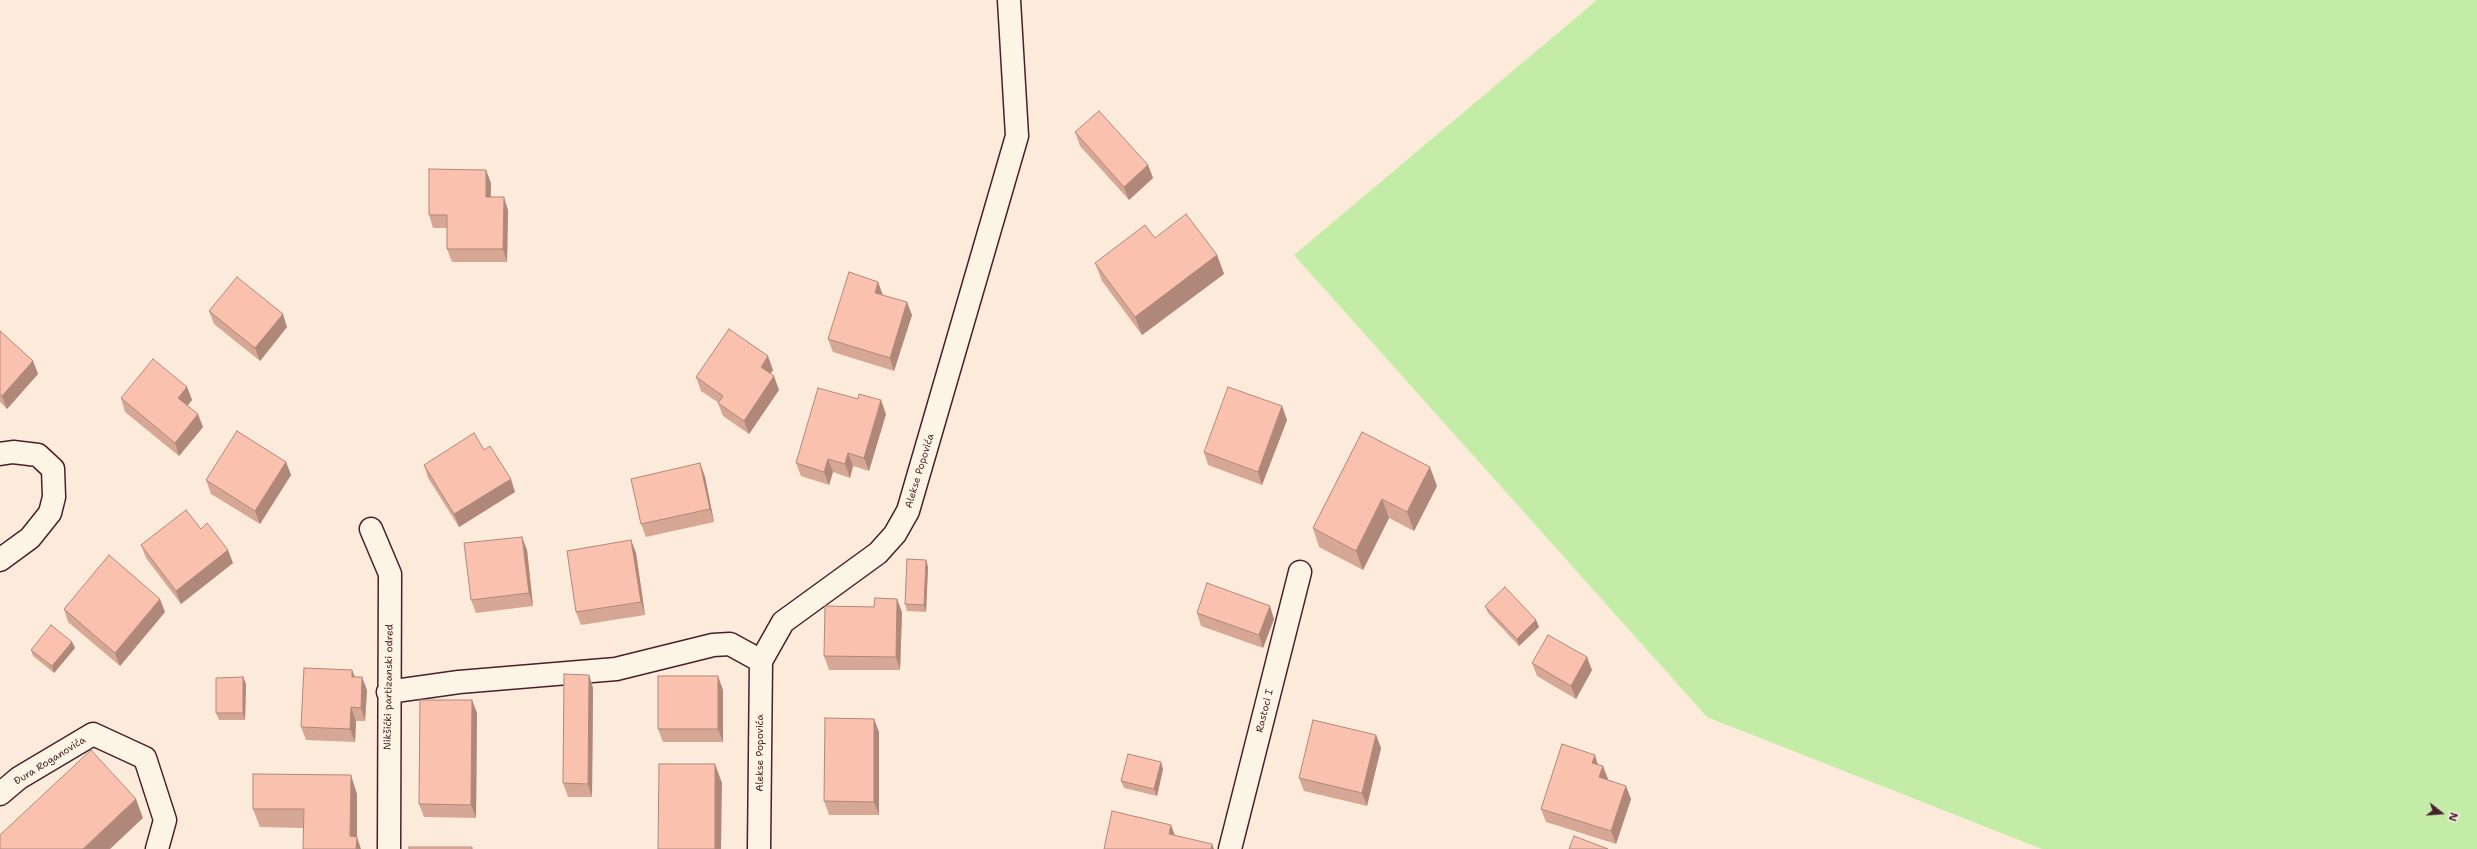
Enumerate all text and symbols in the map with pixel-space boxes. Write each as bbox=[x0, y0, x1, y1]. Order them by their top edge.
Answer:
street label: Alekse Popovića bbox=[903, 432, 937, 510]
street label: Nikšićki partizanski odred bbox=[382, 624, 396, 750]
street label: Rastoci I bbox=[1254, 688, 1276, 734]
street label: Alekse Popovića bbox=[754, 714, 766, 792]
street label: Đura Roganovića bbox=[12, 734, 88, 788]
north arrow bbox=[2421, 793, 2461, 833]
text: N bbox=[2445, 810, 2461, 823]

